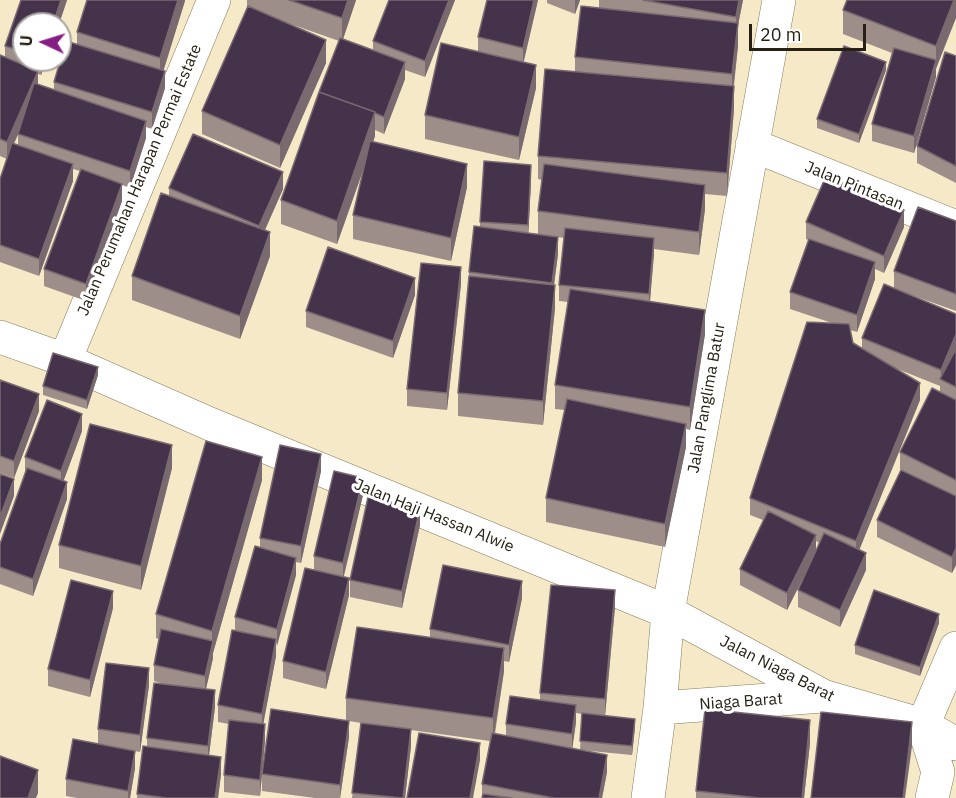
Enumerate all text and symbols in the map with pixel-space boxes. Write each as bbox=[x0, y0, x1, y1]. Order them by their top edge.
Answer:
north arrow bbox=[12, 12, 72, 72]
scale bar bbox=[752, 12, 869, 50]
text: 20 m bbox=[760, 23, 802, 46]
text: U bbox=[16, 35, 36, 47]
street label: Jalan Perumahan Harapan Permai Estate bbox=[74, 41, 206, 319]
street label: Jalan Pintasan bbox=[802, 157, 906, 215]
street label: Jalan Panglima Batur bbox=[684, 321, 730, 475]
street label: Jalan Haji Hassan Alwie bbox=[351, 475, 517, 557]
street label: Jalan Niaga Barat bbox=[717, 632, 837, 706]
street label: Niaga Barat bbox=[699, 690, 783, 714]

